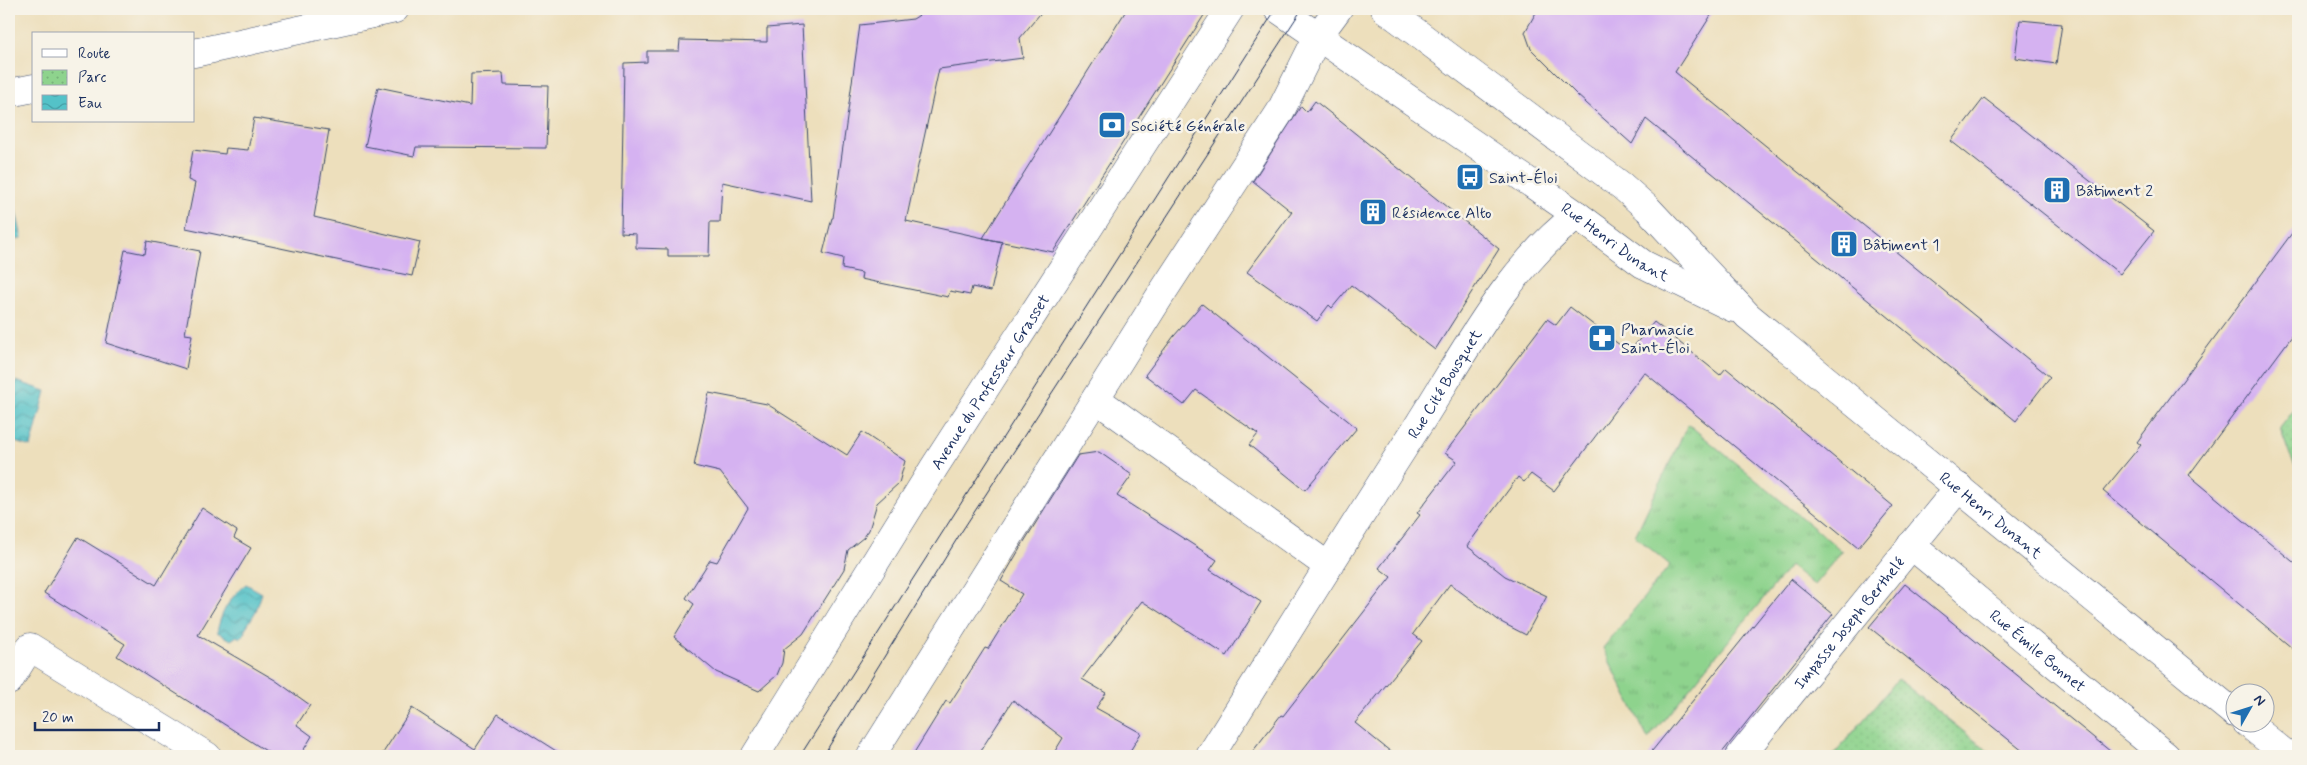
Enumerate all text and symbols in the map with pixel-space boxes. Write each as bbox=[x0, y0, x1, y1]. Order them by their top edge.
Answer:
legend bbox=[32, 32, 195, 122]
text: Route bbox=[78, 44, 111, 64]
text: Parc bbox=[78, 68, 106, 88]
text: Eau bbox=[78, 94, 102, 114]
bank icon: Société Générale bbox=[1097, 110, 1127, 140]
place label: Société Générale bbox=[1131, 116, 1245, 137]
bus stop icon: Saint-Éloi bbox=[1455, 162, 1485, 192]
place label: Saint-Éloi bbox=[1489, 168, 1558, 189]
building icon: Bâtiment 2 bbox=[2042, 175, 2072, 205]
place label: Bâtiment 2 bbox=[2076, 181, 2153, 202]
building icon: Résidence Alto bbox=[1358, 197, 1388, 227]
street label: Rue Henri Dunant bbox=[1557, 198, 1673, 287]
place label: Résidence Alto bbox=[1392, 203, 1491, 224]
building icon: Bâtiment 1 bbox=[1829, 229, 1859, 259]
place label: Bâtiment 1 bbox=[1863, 235, 1940, 256]
street label: Avenue du Professeur Grasset bbox=[927, 290, 1055, 474]
place label: Pharmacie Saint-Éloi bbox=[1621, 320, 1694, 359]
pharmacy icon: Pharmacie Saint-Éloi bbox=[1587, 323, 1617, 353]
street label: Rue Cité Bousquet bbox=[1403, 325, 1488, 443]
street label: Rue Henri Dunant bbox=[1935, 468, 2046, 564]
street label: Impasse Joseph Berthelé bbox=[1790, 553, 1910, 694]
street label: Rue Émile Bonnet bbox=[1985, 605, 2090, 698]
north arrow bbox=[2224, 682, 2274, 732]
text: N bbox=[2249, 691, 2269, 710]
scale bar bbox=[35, 700, 159, 732]
text: 20 m bbox=[42, 708, 74, 728]

